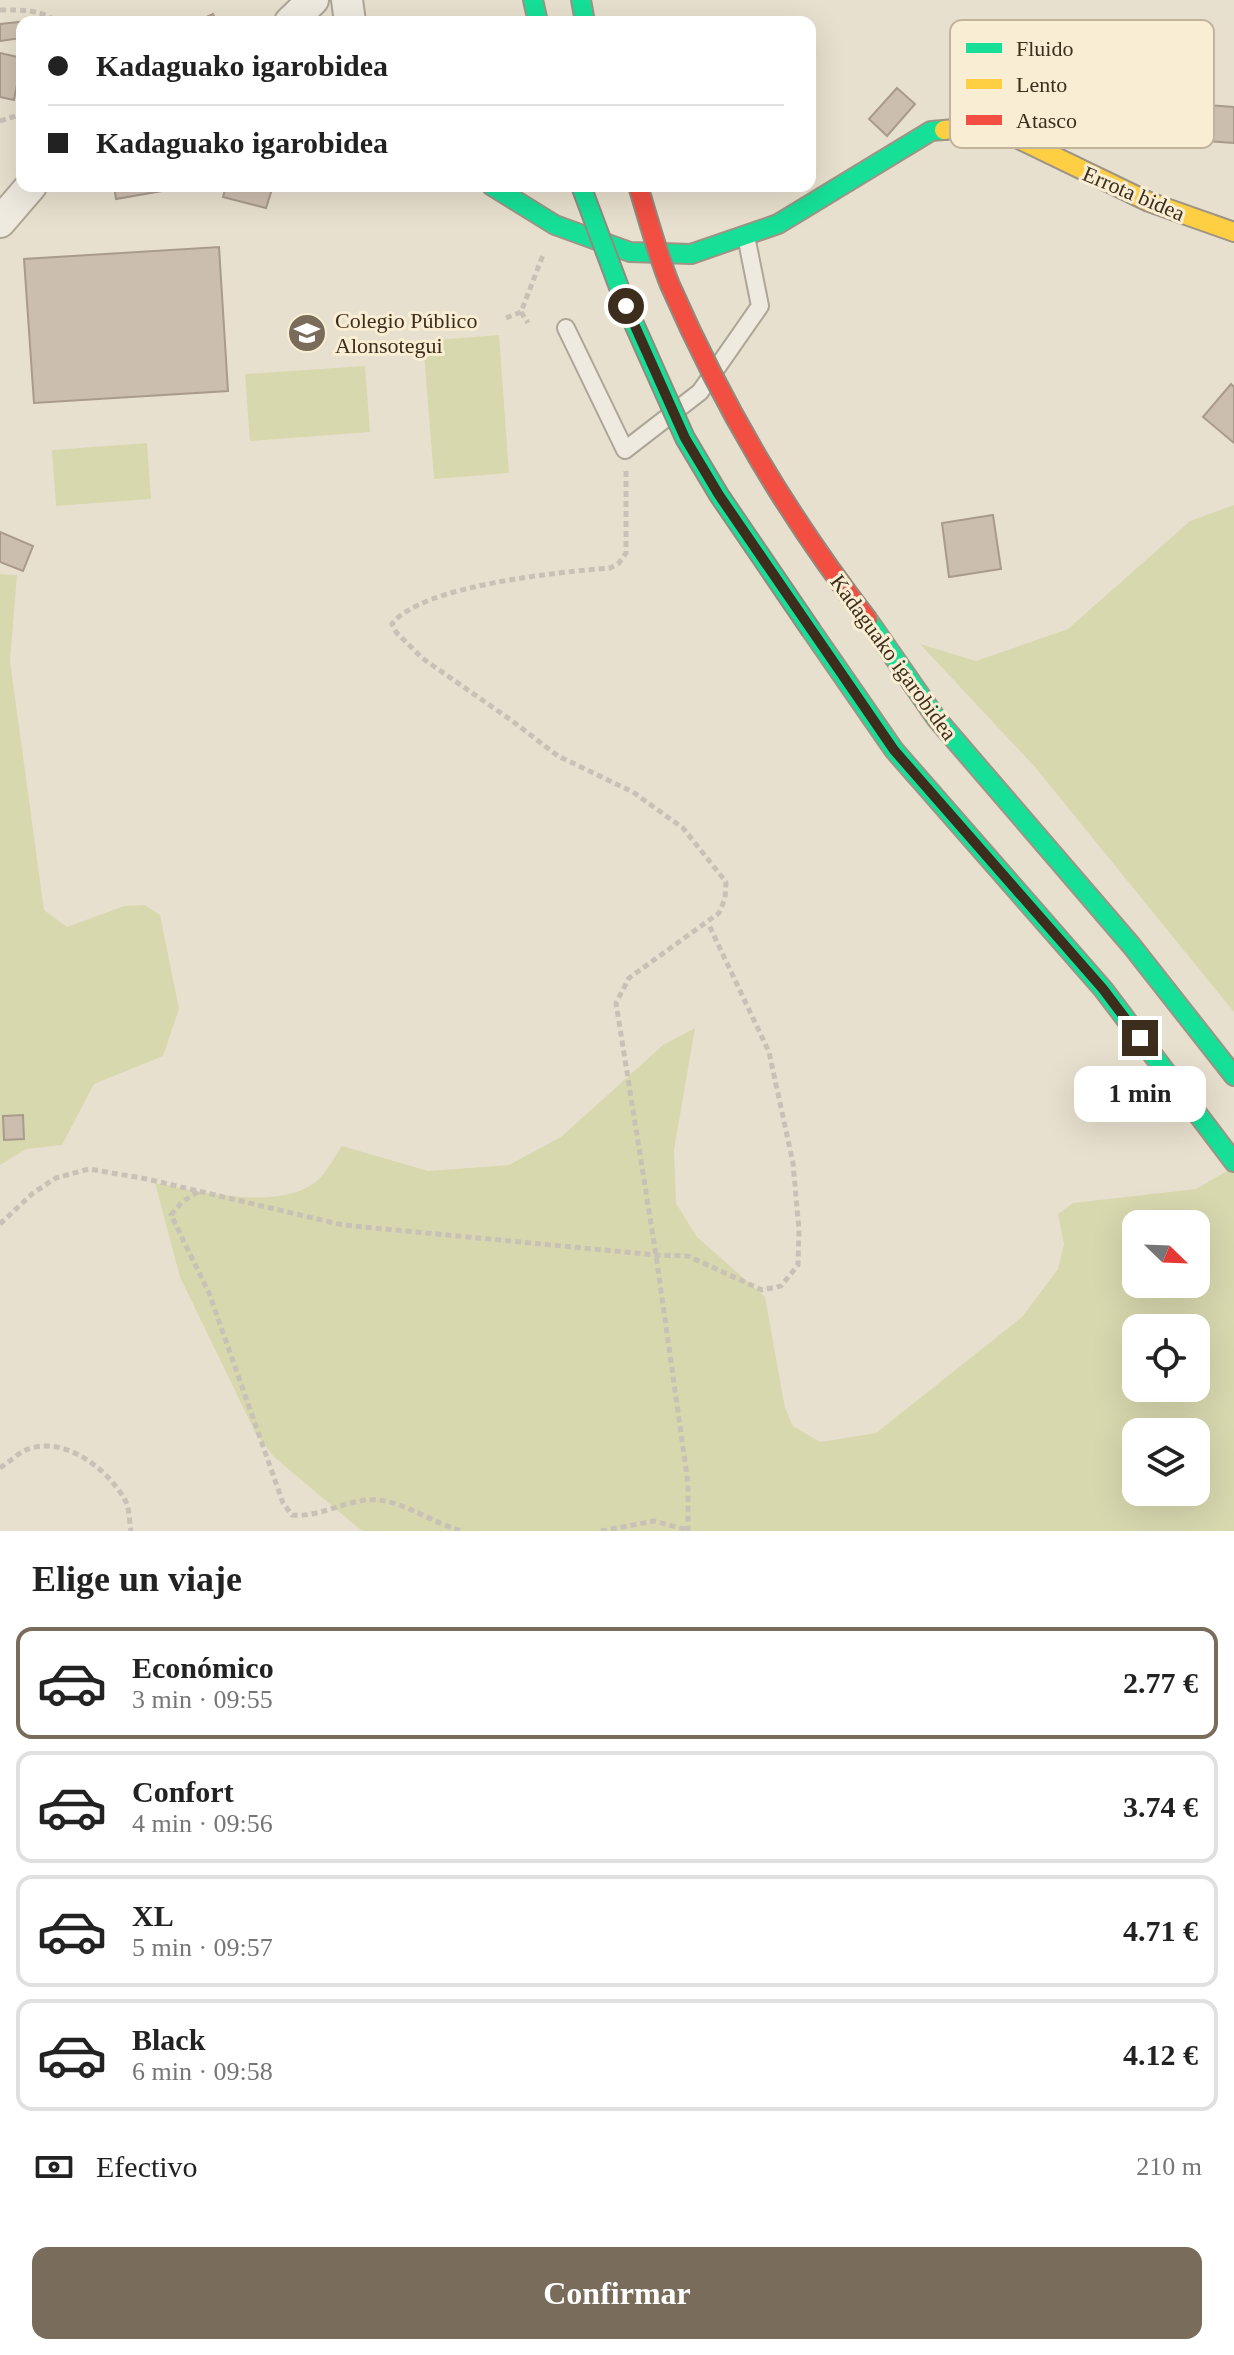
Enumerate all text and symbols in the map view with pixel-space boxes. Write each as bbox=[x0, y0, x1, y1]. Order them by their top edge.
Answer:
legend bbox=[950, 20, 1214, 148]
text: Fluido bbox=[1016, 36, 1073, 61]
text: Kadaguako igarobidea bbox=[96, 49, 388, 82]
text: Lento bbox=[1016, 72, 1067, 97]
text: Atasco bbox=[1016, 108, 1077, 133]
text: Kadaguako igarobidea bbox=[96, 126, 388, 159]
street label: Errota bidea bbox=[1079, 161, 1189, 226]
route start bbox=[608, 288, 644, 324]
place label: Colegio Público Alonsotegui bbox=[335, 308, 477, 358]
school or university icon: Colegio Público Alonsotegui bbox=[286, 312, 328, 354]
street label: Kadaguako igarobidea bbox=[825, 570, 962, 745]
route end bbox=[1122, 1020, 1158, 1056]
callout: 1 min bbox=[1074, 1066, 1206, 1122]
text: 1 min bbox=[1109, 1079, 1171, 1108]
north arrow bbox=[1122, 1210, 1210, 1298]
map controls bbox=[1122, 1210, 1210, 1506]
button: locate bbox=[1122, 1314, 1210, 1402]
button: layers bbox=[1122, 1418, 1210, 1506]
text: Elige un viaje bbox=[32, 1559, 242, 1599]
icon: car bbox=[36, 1647, 108, 1719]
text: Económico bbox=[132, 1651, 274, 1684]
text: 2.77 € bbox=[1123, 1666, 1198, 1699]
text: 3 min · 09:55 bbox=[132, 1685, 273, 1714]
icon: car bbox=[36, 1771, 108, 1843]
text: Confort bbox=[132, 1775, 234, 1808]
text: 3.74 € bbox=[1123, 1790, 1198, 1823]
text: 4 min · 09:56 bbox=[132, 1809, 273, 1838]
icon: car bbox=[36, 1895, 108, 1967]
text: XL bbox=[132, 1899, 174, 1932]
text: 4.71 € bbox=[1123, 1914, 1198, 1947]
text: 5 min · 09:57 bbox=[132, 1933, 273, 1962]
icon: car bbox=[36, 2019, 108, 2091]
text: Black bbox=[132, 2023, 205, 2056]
text: 4.12 € bbox=[1123, 2038, 1198, 2071]
text: 6 min · 09:58 bbox=[132, 2057, 273, 2086]
icon: cash bbox=[32, 2145, 76, 2189]
text: Efectivo bbox=[96, 2150, 198, 2183]
text: 210 m bbox=[1136, 2152, 1202, 2181]
button: Confirmar bbox=[32, 2247, 1202, 2339]

